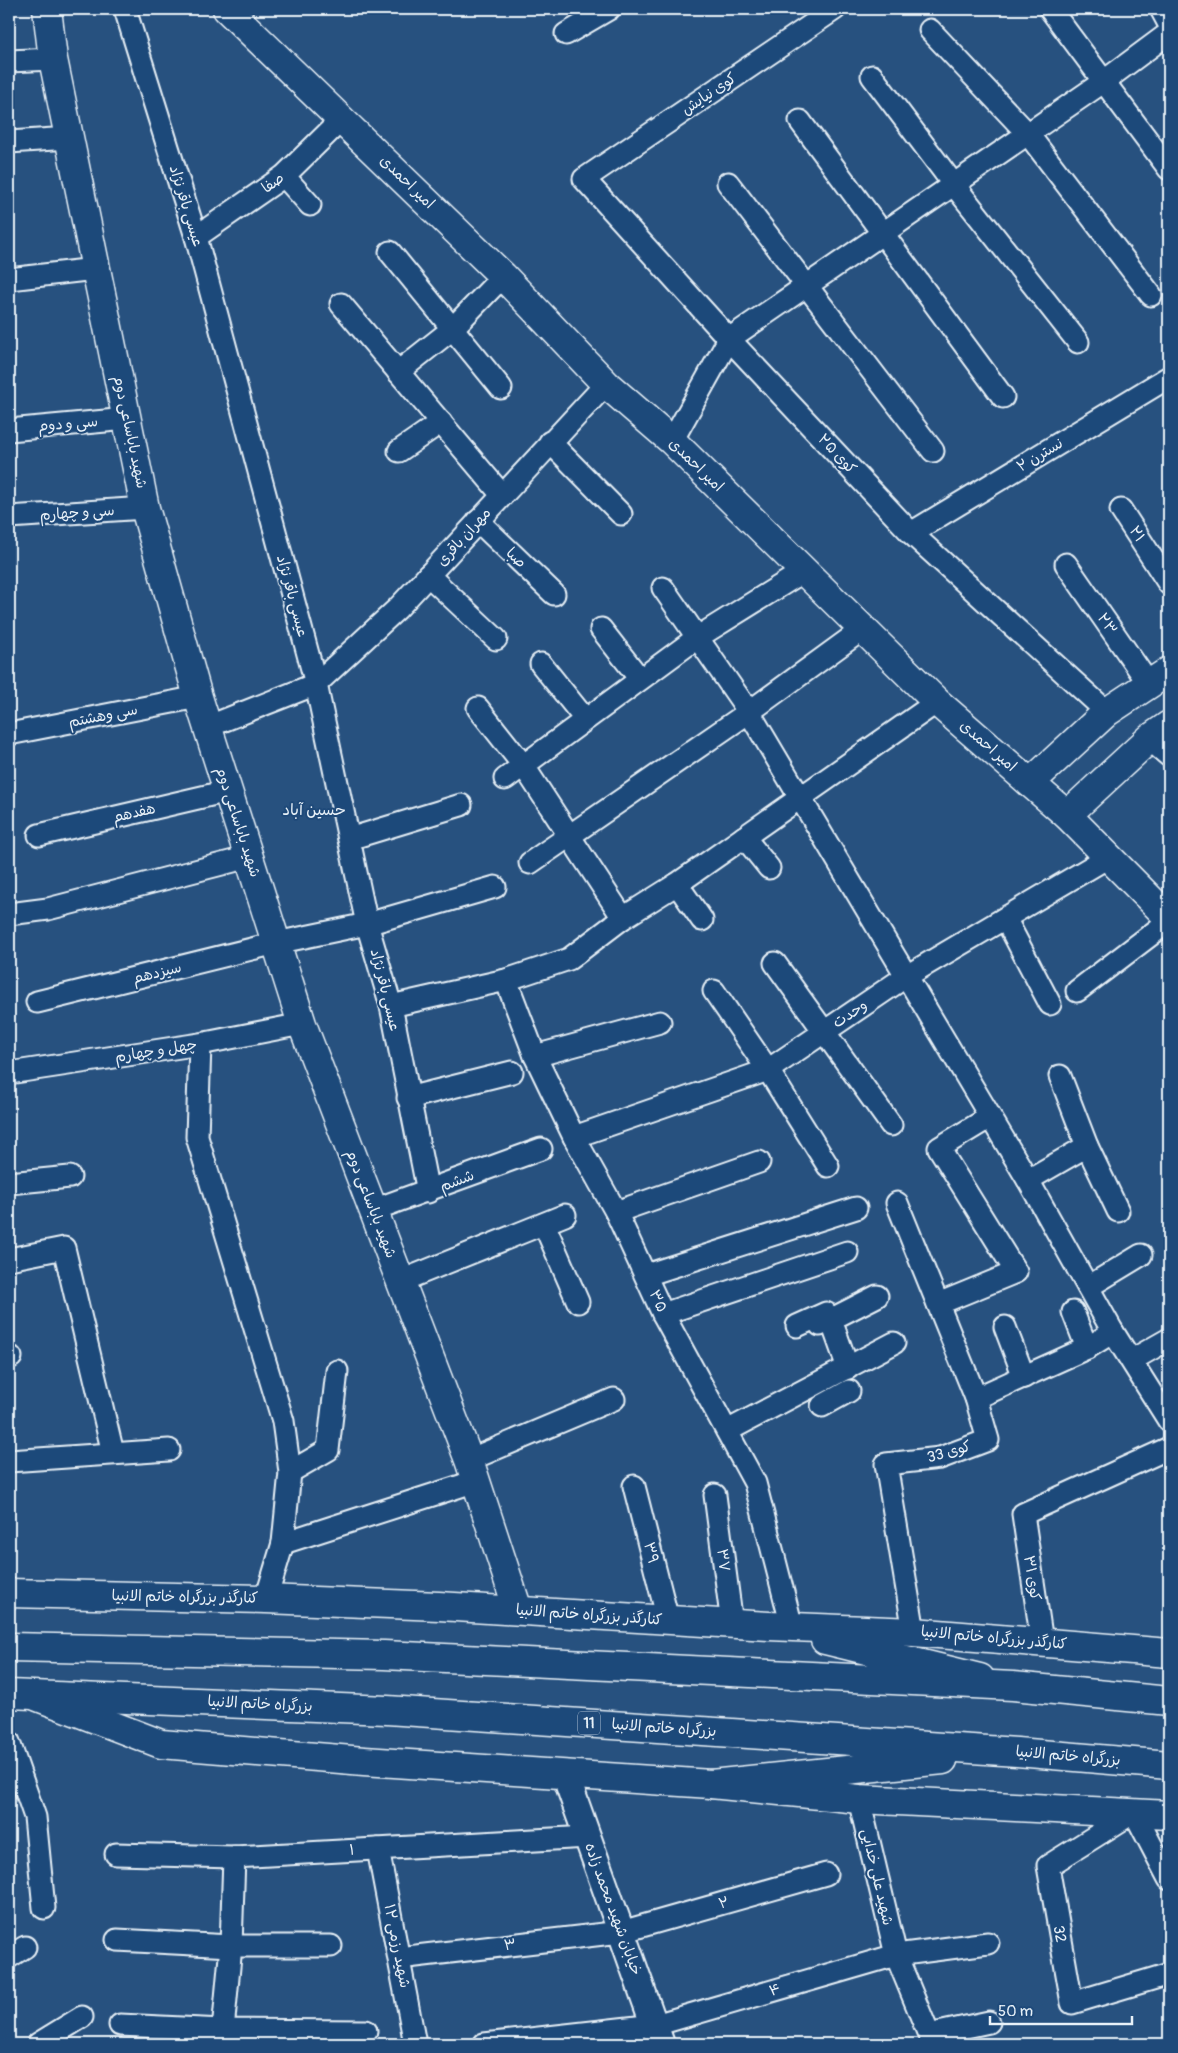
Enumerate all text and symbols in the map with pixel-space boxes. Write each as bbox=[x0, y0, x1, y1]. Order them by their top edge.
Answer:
street label: کوی نیایش bbox=[678, 69, 740, 119]
street label: امیر احمدی bbox=[375, 151, 439, 213]
street label: عیسی باقر نژاد bbox=[165, 163, 207, 249]
street label: صفا bbox=[258, 168, 288, 198]
street label: شهید باباساعی دوم bbox=[107, 374, 151, 491]
street label: سی و دوم bbox=[37, 412, 99, 438]
street label: کوی ۲۵ bbox=[814, 430, 860, 478]
street label: امیر احمدی bbox=[664, 434, 728, 496]
street label: نسترن ۲ bbox=[1013, 434, 1067, 476]
street label: سی و چهارم bbox=[39, 501, 115, 526]
street label: مهران باقری bbox=[433, 504, 495, 570]
street label: ۲۱ bbox=[1125, 522, 1149, 546]
street label: صبا bbox=[502, 544, 530, 572]
street label: عیسی باقر نژاد bbox=[272, 553, 312, 639]
street label: ۲۳ bbox=[1093, 609, 1121, 639]
street label: سی وهشتم bbox=[67, 700, 140, 734]
street label: امیر احمدی bbox=[956, 716, 1020, 776]
street label: شهید باباساعی دوم bbox=[209, 764, 265, 880]
street label: هفدهم bbox=[111, 799, 157, 828]
district label: حسین آباد bbox=[282, 800, 346, 820]
street label: عیسی باقر نژاد bbox=[366, 947, 404, 1033]
street label: سیزدهم bbox=[131, 958, 184, 989]
street label: وحدت bbox=[829, 995, 871, 1033]
street label: چهل و چهارم bbox=[114, 1035, 199, 1068]
street label: شهید باباساعی دوم bbox=[340, 1147, 400, 1262]
street label: ششم bbox=[437, 1166, 478, 1198]
street label: ۳۵ bbox=[645, 1287, 671, 1315]
street label: کوی 33 bbox=[925, 1437, 973, 1467]
street label: ۳۹ bbox=[639, 1540, 663, 1566]
street label: ۳۷ bbox=[712, 1547, 734, 1573]
street label: کوی ۳۱ bbox=[1019, 1554, 1045, 1602]
street label: کنارگذر بزرگراه خاتم الانبیا bbox=[111, 1586, 259, 1610]
street label: کنارگذر بزرگراه خاتم الانبیا bbox=[515, 1600, 663, 1632]
street label: کنارگذر بزرگراه خاتم الانبیا bbox=[920, 1622, 1068, 1656]
street label: بزرگراه خاتم الانبیا bbox=[207, 1692, 313, 1718]
road number: 11 bbox=[578, 1712, 600, 1735]
street label: بزرگراه خاتم الانبیا bbox=[611, 1715, 717, 1743]
street label: بزرگراه خاتم الانبیا bbox=[1015, 1742, 1121, 1772]
street label: شهید علی خدایی bbox=[857, 1827, 897, 1927]
street label: ۱ bbox=[349, 1840, 355, 1860]
street label: خیابان شهید محمد زاده bbox=[580, 1840, 646, 1978]
street label: ۲ bbox=[717, 1892, 731, 1914]
street label: شهید رزمی ۱۲ bbox=[380, 1902, 414, 1990]
street label: 32 bbox=[1049, 1924, 1071, 1944]
street label: ۳ bbox=[503, 1935, 517, 1955]
street label: ۴ bbox=[767, 1979, 783, 2001]
scale bar bbox=[990, 1993, 1133, 2025]
text: 50 m bbox=[998, 2002, 1033, 2021]

